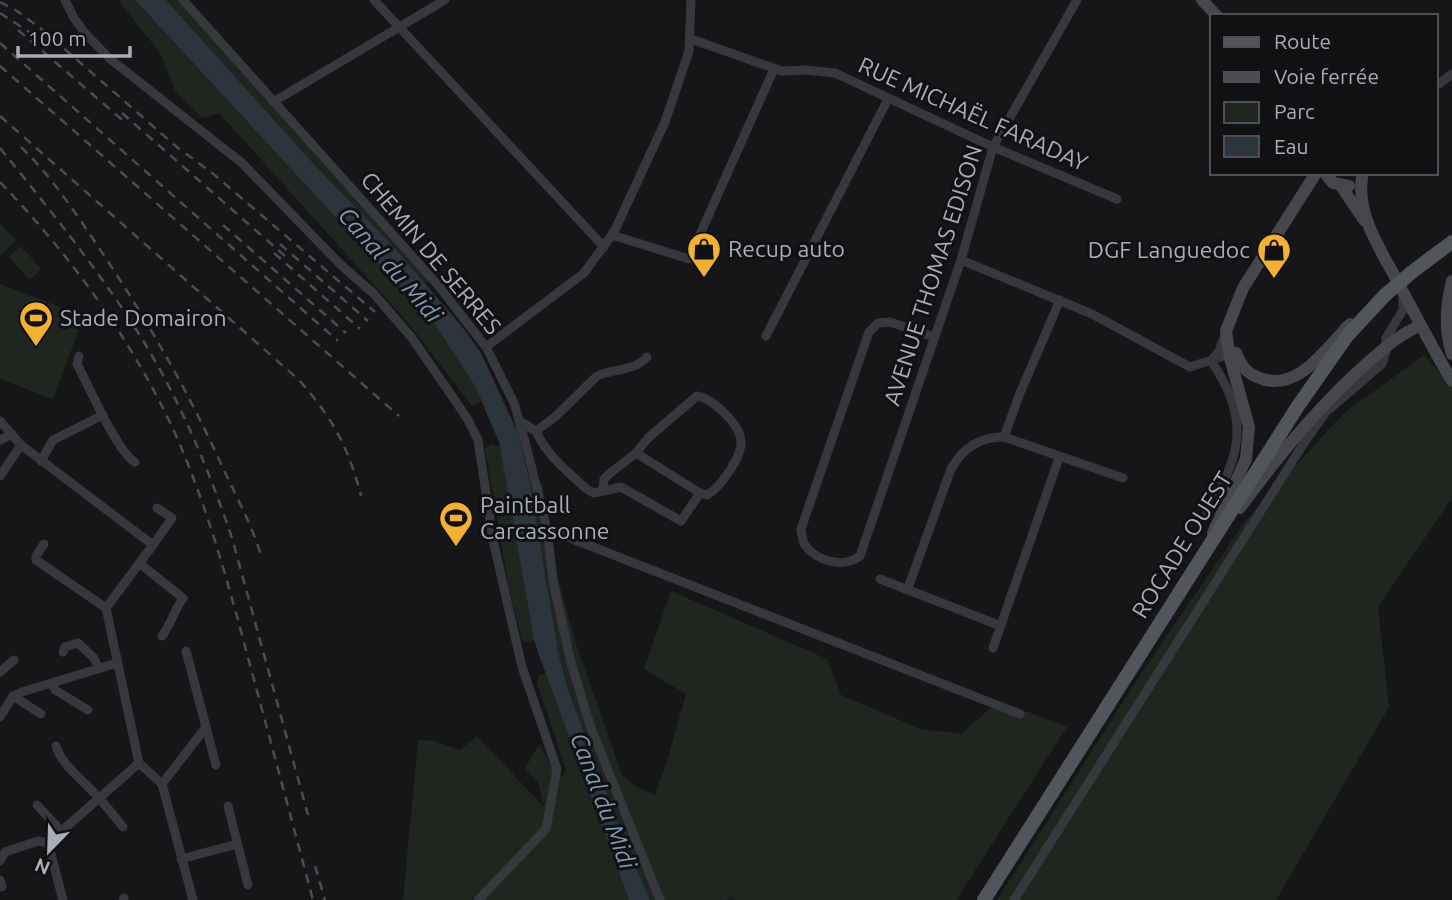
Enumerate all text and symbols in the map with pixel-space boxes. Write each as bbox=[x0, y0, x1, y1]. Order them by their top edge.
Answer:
scale bar bbox=[18, 14, 130, 58]
legend bbox=[1210, 14, 1438, 175]
text: 100 m bbox=[28, 26, 86, 50]
text: Route bbox=[1274, 29, 1331, 53]
street label: RUE MICHAËL FARADAY bbox=[855, 52, 1092, 176]
text: Voie ferrée bbox=[1274, 64, 1379, 88]
text: Parc bbox=[1274, 99, 1315, 123]
text: Eau bbox=[1274, 134, 1309, 158]
street label: AVENUE THOMAS EDISON bbox=[879, 142, 986, 408]
street label: CHEMIN DE SERRES bbox=[356, 167, 506, 339]
water label: Canal du Midi bbox=[333, 202, 448, 328]
shop icon: Recup auto bbox=[685, 230, 723, 279]
shop icon: DGF Languedoc bbox=[1255, 231, 1293, 280]
place label: Recup auto bbox=[728, 236, 845, 261]
place label: DGF Languedoc bbox=[1088, 237, 1250, 262]
sports icon: Stade Domairon bbox=[17, 299, 55, 348]
place label: Stade Domairon bbox=[60, 305, 227, 330]
street label: ROCADE OUEST bbox=[1127, 467, 1237, 622]
place label: Paintball Carcassonne bbox=[480, 492, 609, 543]
sports icon: Paintball Carcassonne bbox=[437, 499, 475, 548]
water label: Canal du Midi bbox=[565, 729, 642, 874]
north arrow bbox=[14, 816, 84, 886]
text: N bbox=[32, 854, 53, 880]

